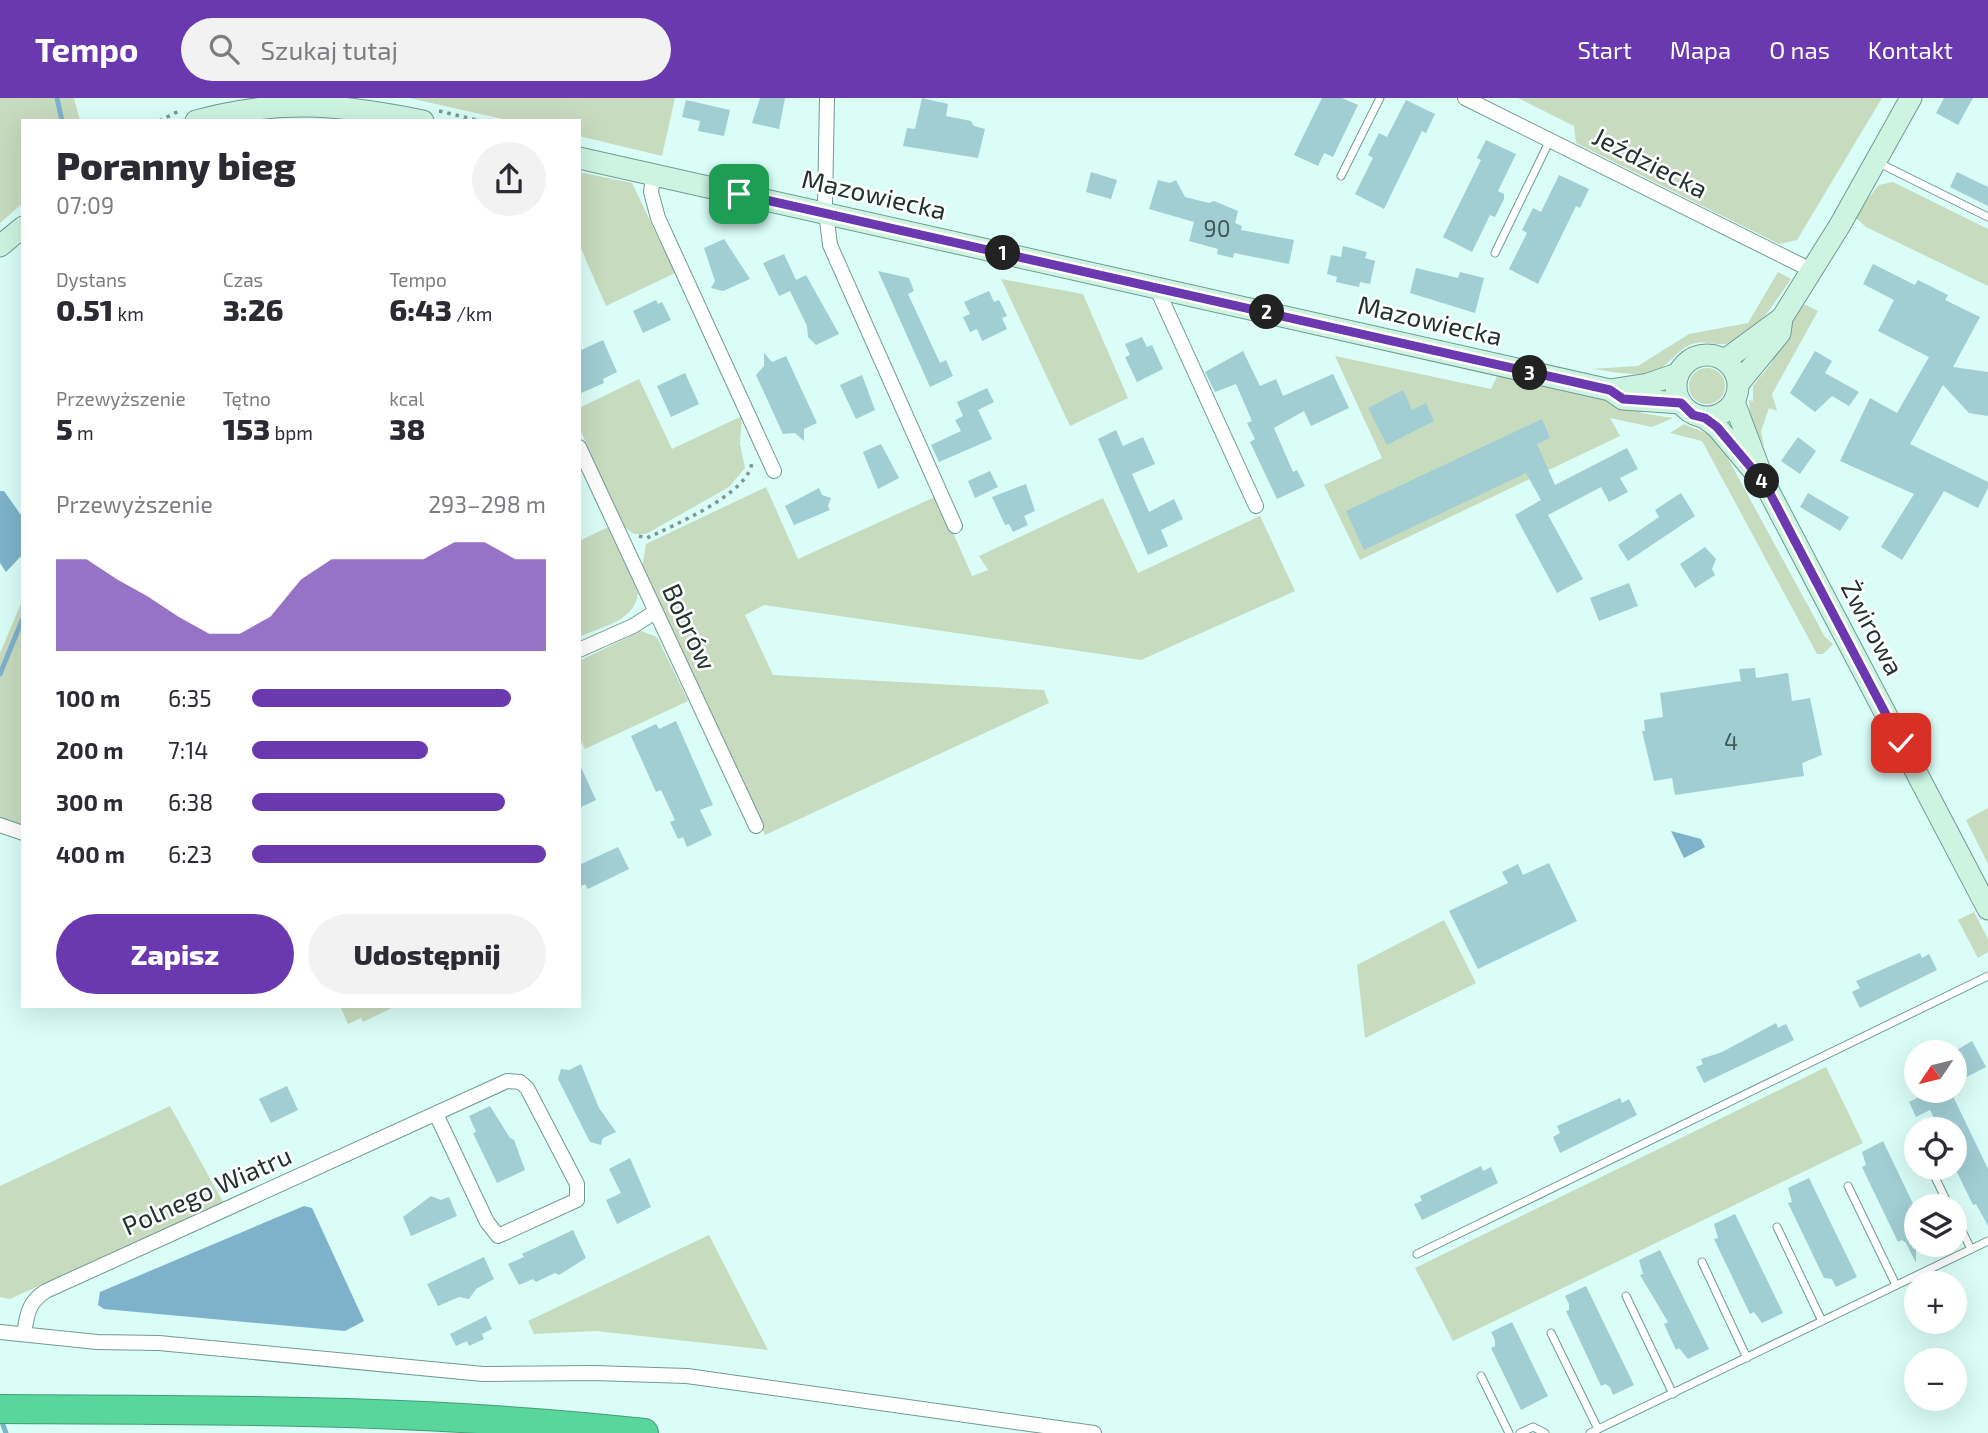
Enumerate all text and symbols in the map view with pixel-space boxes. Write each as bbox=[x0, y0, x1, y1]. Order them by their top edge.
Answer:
search box bbox=[181, 18, 671, 81]
text: Tempo bbox=[35, 29, 139, 69]
icon: search bbox=[205, 30, 243, 68]
text: Szukaj tutaj bbox=[261, 34, 398, 65]
text: Start bbox=[1577, 35, 1632, 64]
text: Mapa bbox=[1670, 35, 1731, 64]
text: O nas bbox=[1769, 35, 1830, 64]
text: Kontakt bbox=[1868, 35, 1953, 64]
street label: Jeździecka bbox=[1588, 120, 1713, 204]
text: Poranny bieg bbox=[56, 142, 296, 188]
button: share bbox=[472, 142, 546, 216]
street label: Mazowiecka bbox=[799, 162, 949, 225]
pin bbox=[709, 164, 769, 224]
icon: arrive bbox=[720, 175, 758, 213]
text: 07:09 bbox=[56, 191, 114, 219]
house number: 90 bbox=[1203, 214, 1231, 242]
pin: 1 bbox=[986, 236, 1020, 270]
text: 1 bbox=[998, 241, 1007, 264]
text: Dystans bbox=[56, 268, 127, 291]
text: Czas bbox=[223, 268, 263, 291]
text: Tempo bbox=[389, 268, 447, 291]
street label: Mazowiecka bbox=[1355, 288, 1505, 351]
text: 0.51 bbox=[56, 291, 113, 327]
text: 3:26 bbox=[223, 291, 284, 327]
text: 6:43 bbox=[389, 291, 452, 327]
pin: 2 bbox=[1250, 294, 1284, 330]
text: 2 bbox=[1261, 300, 1272, 323]
text: km bbox=[113, 302, 144, 325]
text: /km bbox=[452, 302, 492, 325]
pin: 3 bbox=[1512, 356, 1548, 390]
text: 3 bbox=[1524, 361, 1535, 384]
text: Przewyższenie bbox=[56, 387, 186, 410]
text: Tętno bbox=[223, 387, 271, 410]
text: kcal bbox=[389, 387, 424, 410]
text: 5 bbox=[56, 410, 73, 446]
text: 153 bbox=[223, 410, 270, 446]
text: 38 bbox=[389, 410, 425, 446]
text: m bbox=[73, 421, 94, 444]
text: bpm bbox=[270, 421, 313, 444]
pin: 4 bbox=[1744, 464, 1780, 498]
text: 4 bbox=[1755, 469, 1768, 492]
text: Przewyższenie bbox=[56, 490, 213, 518]
text: 293–298 m bbox=[428, 490, 546, 518]
street label: Żwirowa bbox=[1835, 575, 1911, 680]
street label: Bobrów bbox=[657, 578, 724, 675]
text: 100 m bbox=[56, 684, 120, 712]
text: 6:35 bbox=[168, 684, 212, 712]
pin bbox=[1871, 713, 1931, 773]
icon: check bbox=[1882, 724, 1920, 762]
house number: 4 bbox=[1724, 727, 1738, 755]
text: 200 m bbox=[56, 736, 124, 764]
text: 7:14 bbox=[168, 736, 209, 764]
text: 300 m bbox=[56, 788, 123, 816]
text: 6:38 bbox=[168, 788, 213, 816]
text: 400 m bbox=[56, 840, 125, 868]
text: 6:23 bbox=[168, 840, 212, 868]
button: Zapisz bbox=[56, 914, 294, 994]
button: Udostępnij bbox=[308, 914, 546, 994]
north arrow bbox=[1904, 1040, 1967, 1102]
map controls bbox=[1904, 1040, 1967, 1411]
button: locate bbox=[1904, 1117, 1967, 1180]
street label: Polnego Wiatru bbox=[117, 1138, 296, 1241]
button: layers bbox=[1904, 1194, 1967, 1257]
button: + bbox=[1904, 1271, 1967, 1334]
button: − bbox=[1904, 1348, 1967, 1411]

